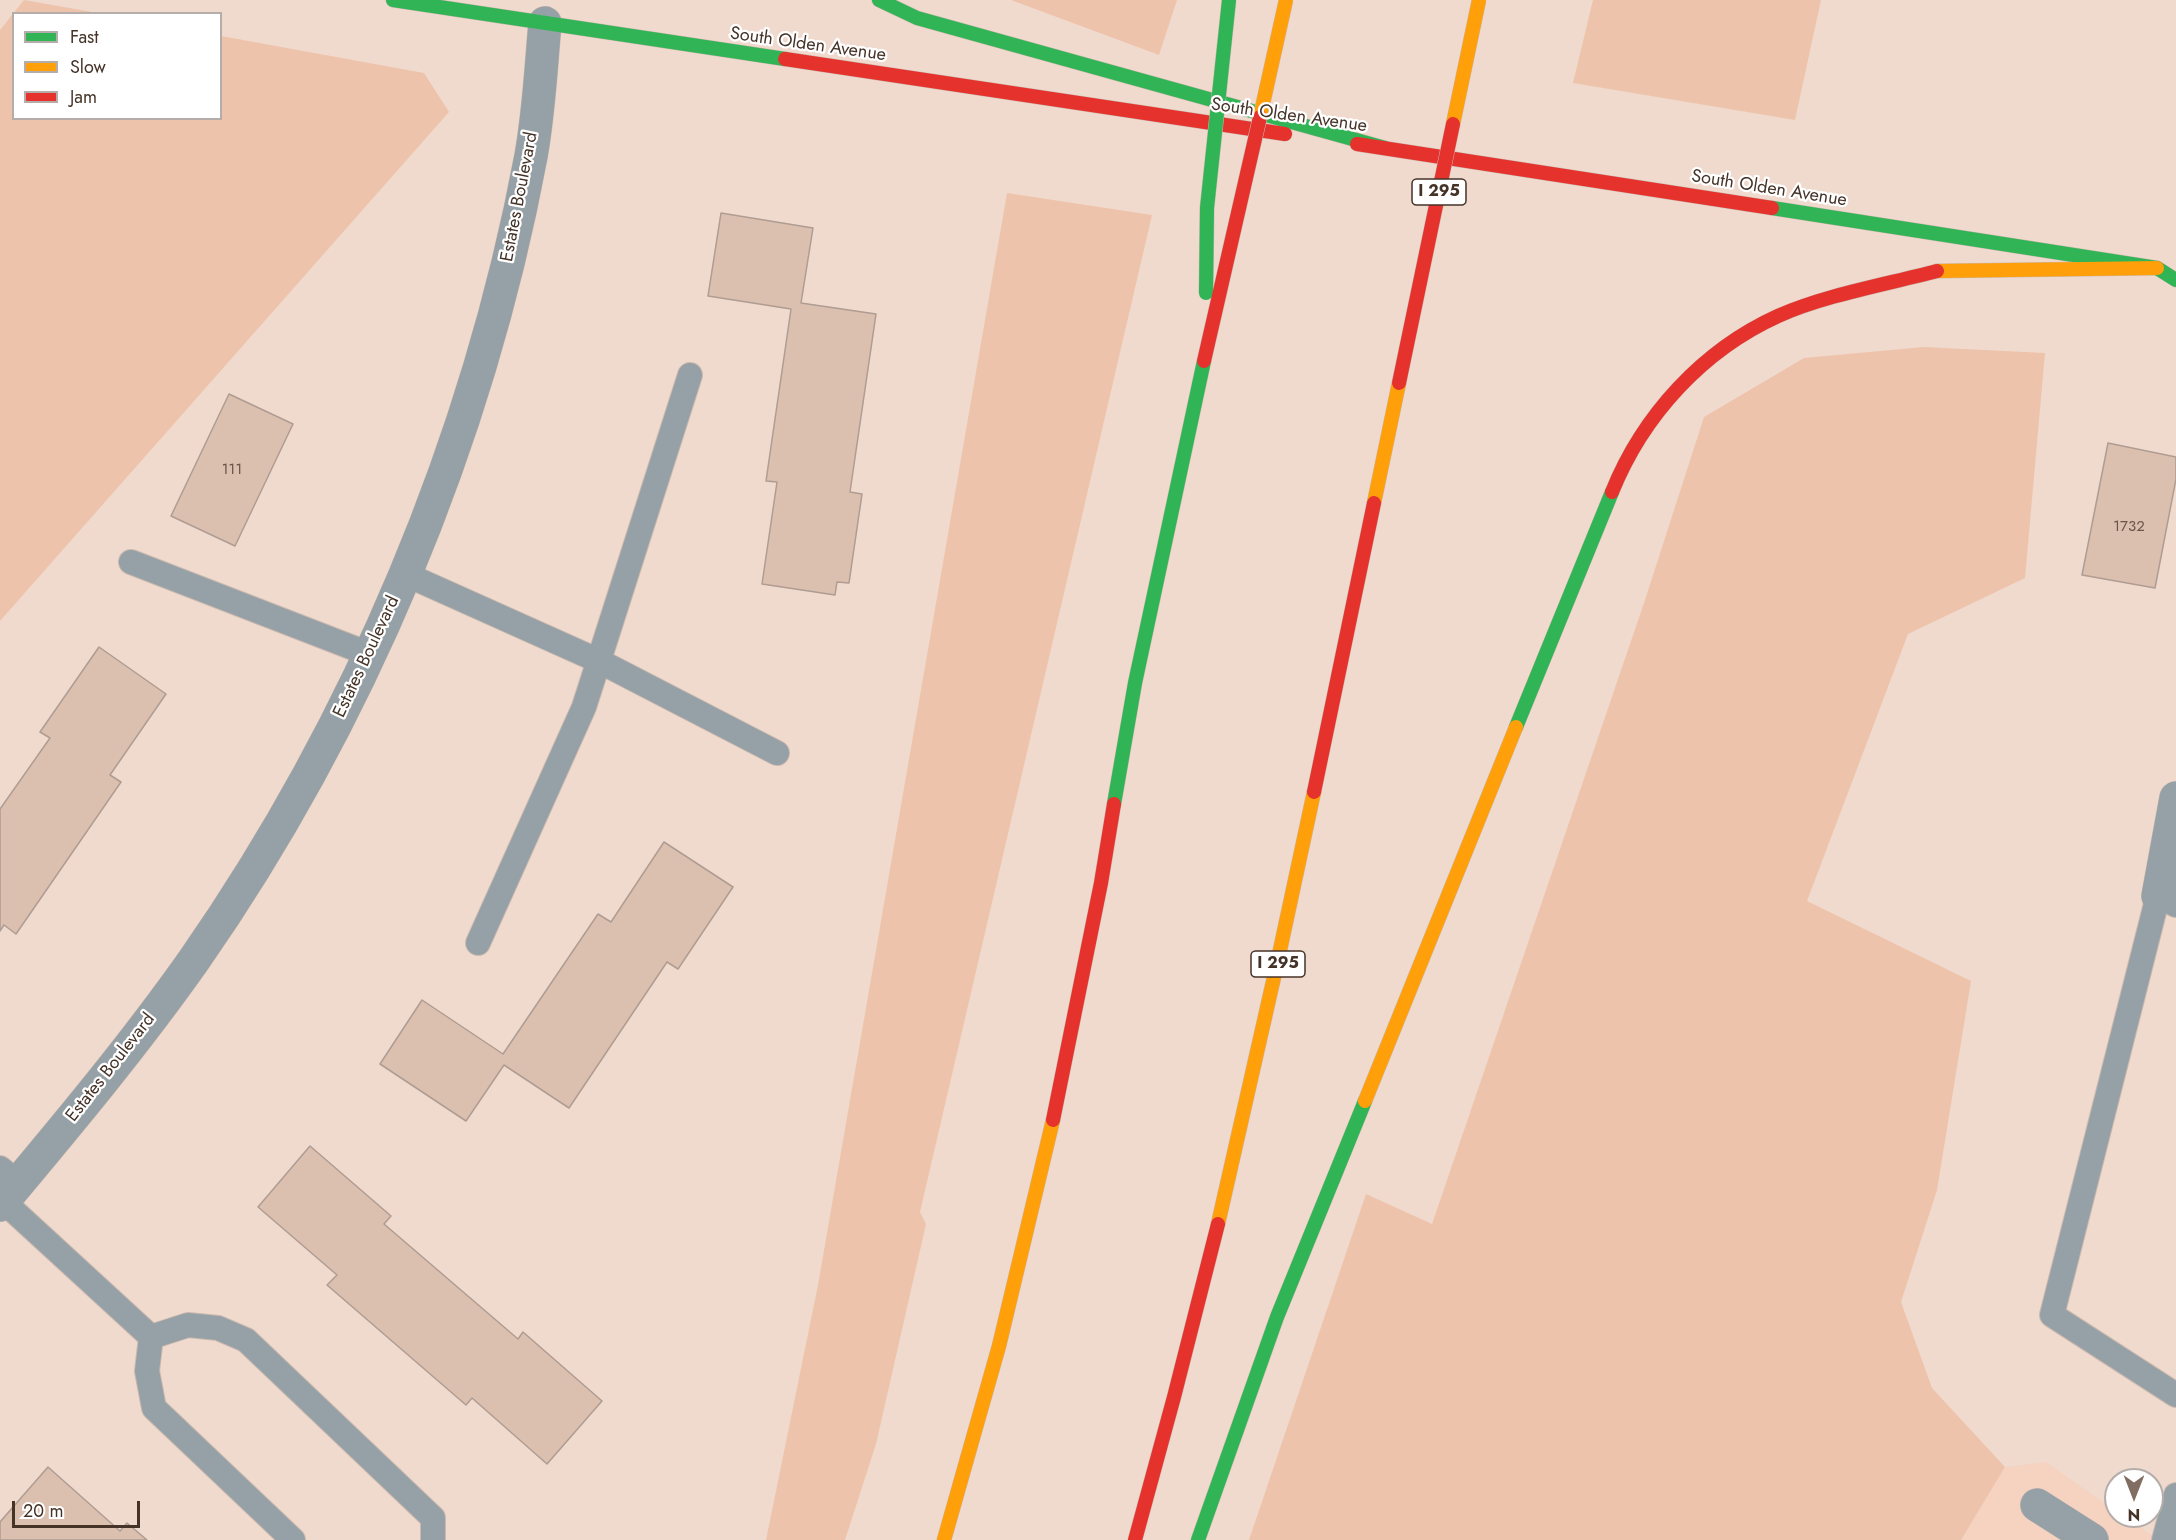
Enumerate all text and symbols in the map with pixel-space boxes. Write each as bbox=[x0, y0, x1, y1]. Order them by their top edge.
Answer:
legend bbox=[12, 12, 222, 120]
street label: South Olden Avenue bbox=[729, 23, 887, 67]
text: Fast bbox=[70, 24, 99, 50]
text: Slow bbox=[70, 54, 106, 80]
text: Jam bbox=[70, 84, 97, 110]
street label: South Olden Avenue bbox=[1210, 94, 1368, 138]
street label: Estates Boulevard bbox=[497, 130, 543, 264]
street label: South Olden Avenue bbox=[1690, 166, 1848, 212]
road number: I 295 bbox=[1412, 179, 1466, 205]
house number: 111 bbox=[222, 461, 242, 479]
house number: 1732 bbox=[2113, 518, 2145, 536]
street label: Estates Boulevard bbox=[329, 593, 405, 721]
road number: I 295 bbox=[1251, 951, 1305, 977]
street label: Estates Boulevard bbox=[62, 1009, 160, 1127]
north arrow bbox=[2104, 1468, 2164, 1528]
scale bar bbox=[15, 1489, 142, 1527]
text: 20 m bbox=[23, 1498, 63, 1524]
text: N bbox=[2128, 1503, 2140, 1526]

